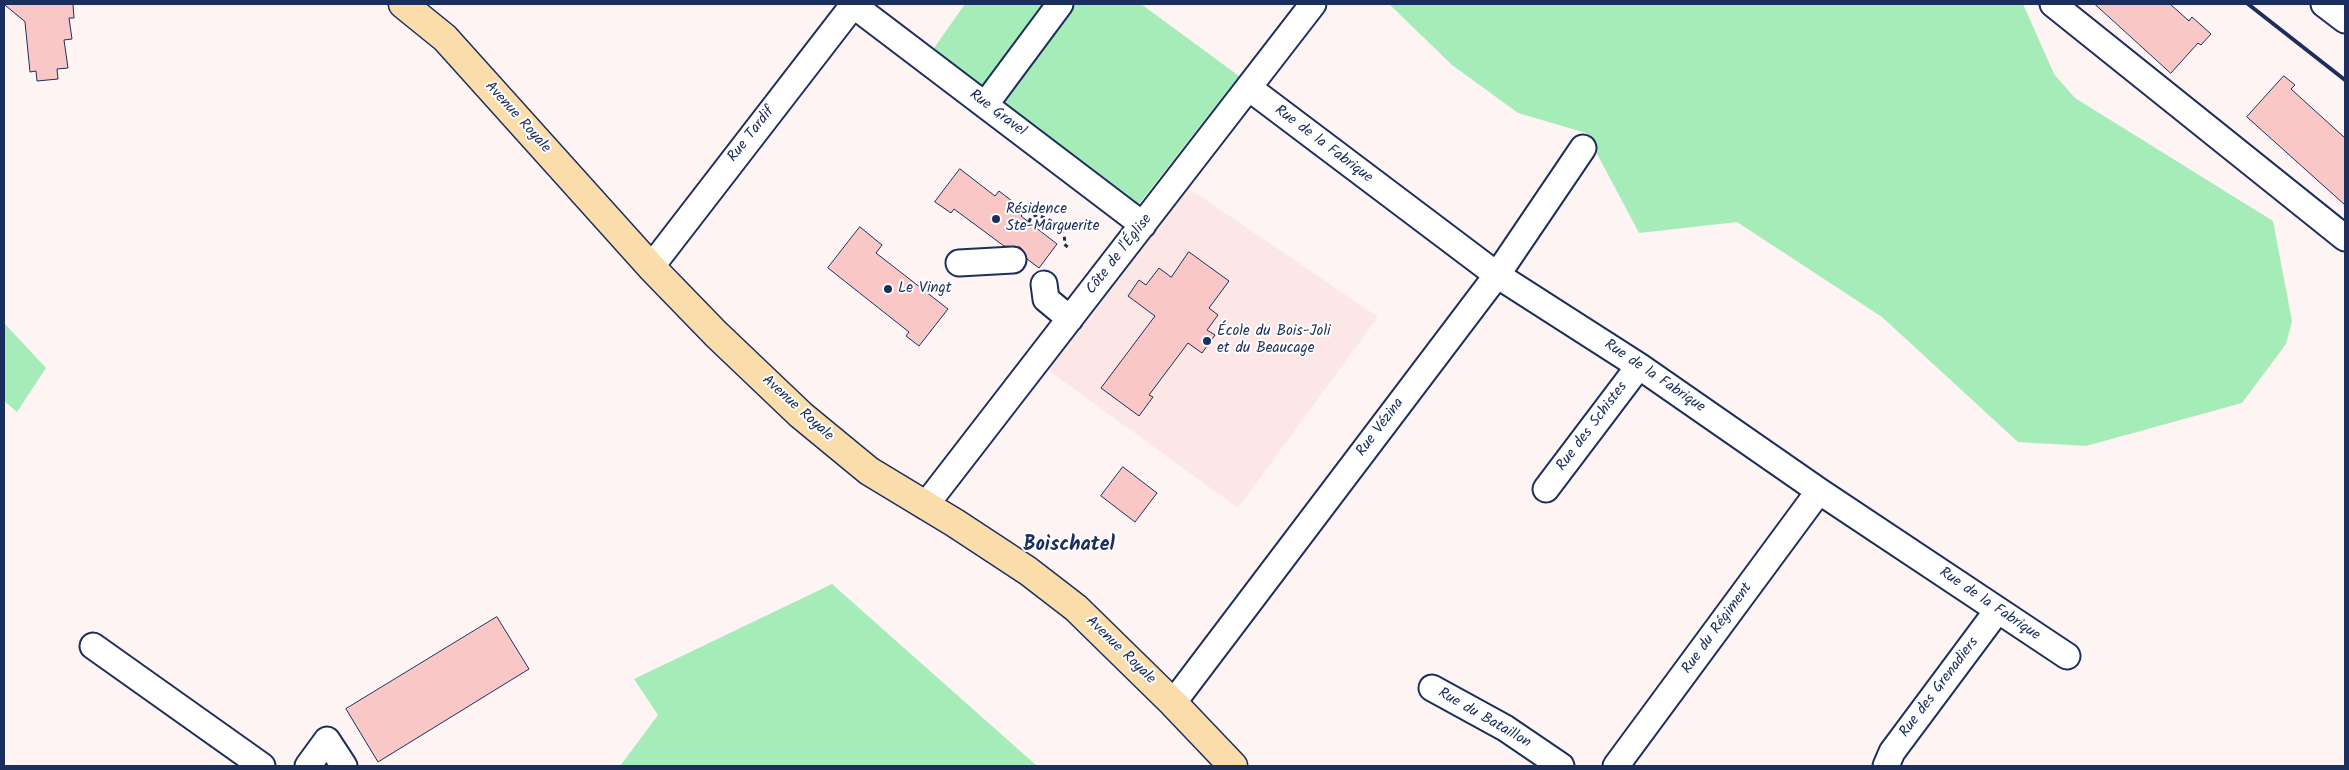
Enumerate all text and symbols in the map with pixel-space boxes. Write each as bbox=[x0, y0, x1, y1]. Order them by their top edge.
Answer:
street label: Avenue Royale bbox=[480, 78, 554, 158]
street label: Rue Gravel bbox=[965, 87, 1029, 141]
street label: Rue de la Fabrique bbox=[1270, 102, 1376, 188]
street label: Rue Tardif bbox=[725, 104, 779, 166]
place label: Résidence Ste-Marguerite bbox=[1006, 201, 1099, 236]
street label: Côte de l'Église bbox=[1083, 211, 1157, 299]
marker: Résidence Ste-Marguerite bbox=[990, 213, 1002, 225]
place label: Le Vingt bbox=[898, 280, 951, 298]
marker: Le Vingt bbox=[882, 283, 894, 295]
place label: École du Bois-Joli et du Beaucage bbox=[1217, 323, 1331, 358]
marker: École du Bois-Joli et du Beaucage bbox=[1201, 335, 1213, 347]
street label: Rue de la Fabrique bbox=[1600, 337, 1708, 417]
street label: Avenue Royale bbox=[757, 372, 837, 446]
street label: Rue des Schistes bbox=[1554, 379, 1632, 475]
street label: Rue Vézina bbox=[1353, 395, 1409, 461]
district label: Boischatel bbox=[1023, 535, 1115, 559]
street label: Rue de la Fabrique bbox=[1935, 565, 2043, 645]
street label: Rue du Régiment bbox=[1679, 580, 1757, 678]
street label: Avenue Royale bbox=[1081, 613, 1159, 689]
street label: Rue des Grenadiers bbox=[1897, 634, 1983, 742]
street label: Rue du Bataillon bbox=[1434, 685, 1534, 753]

